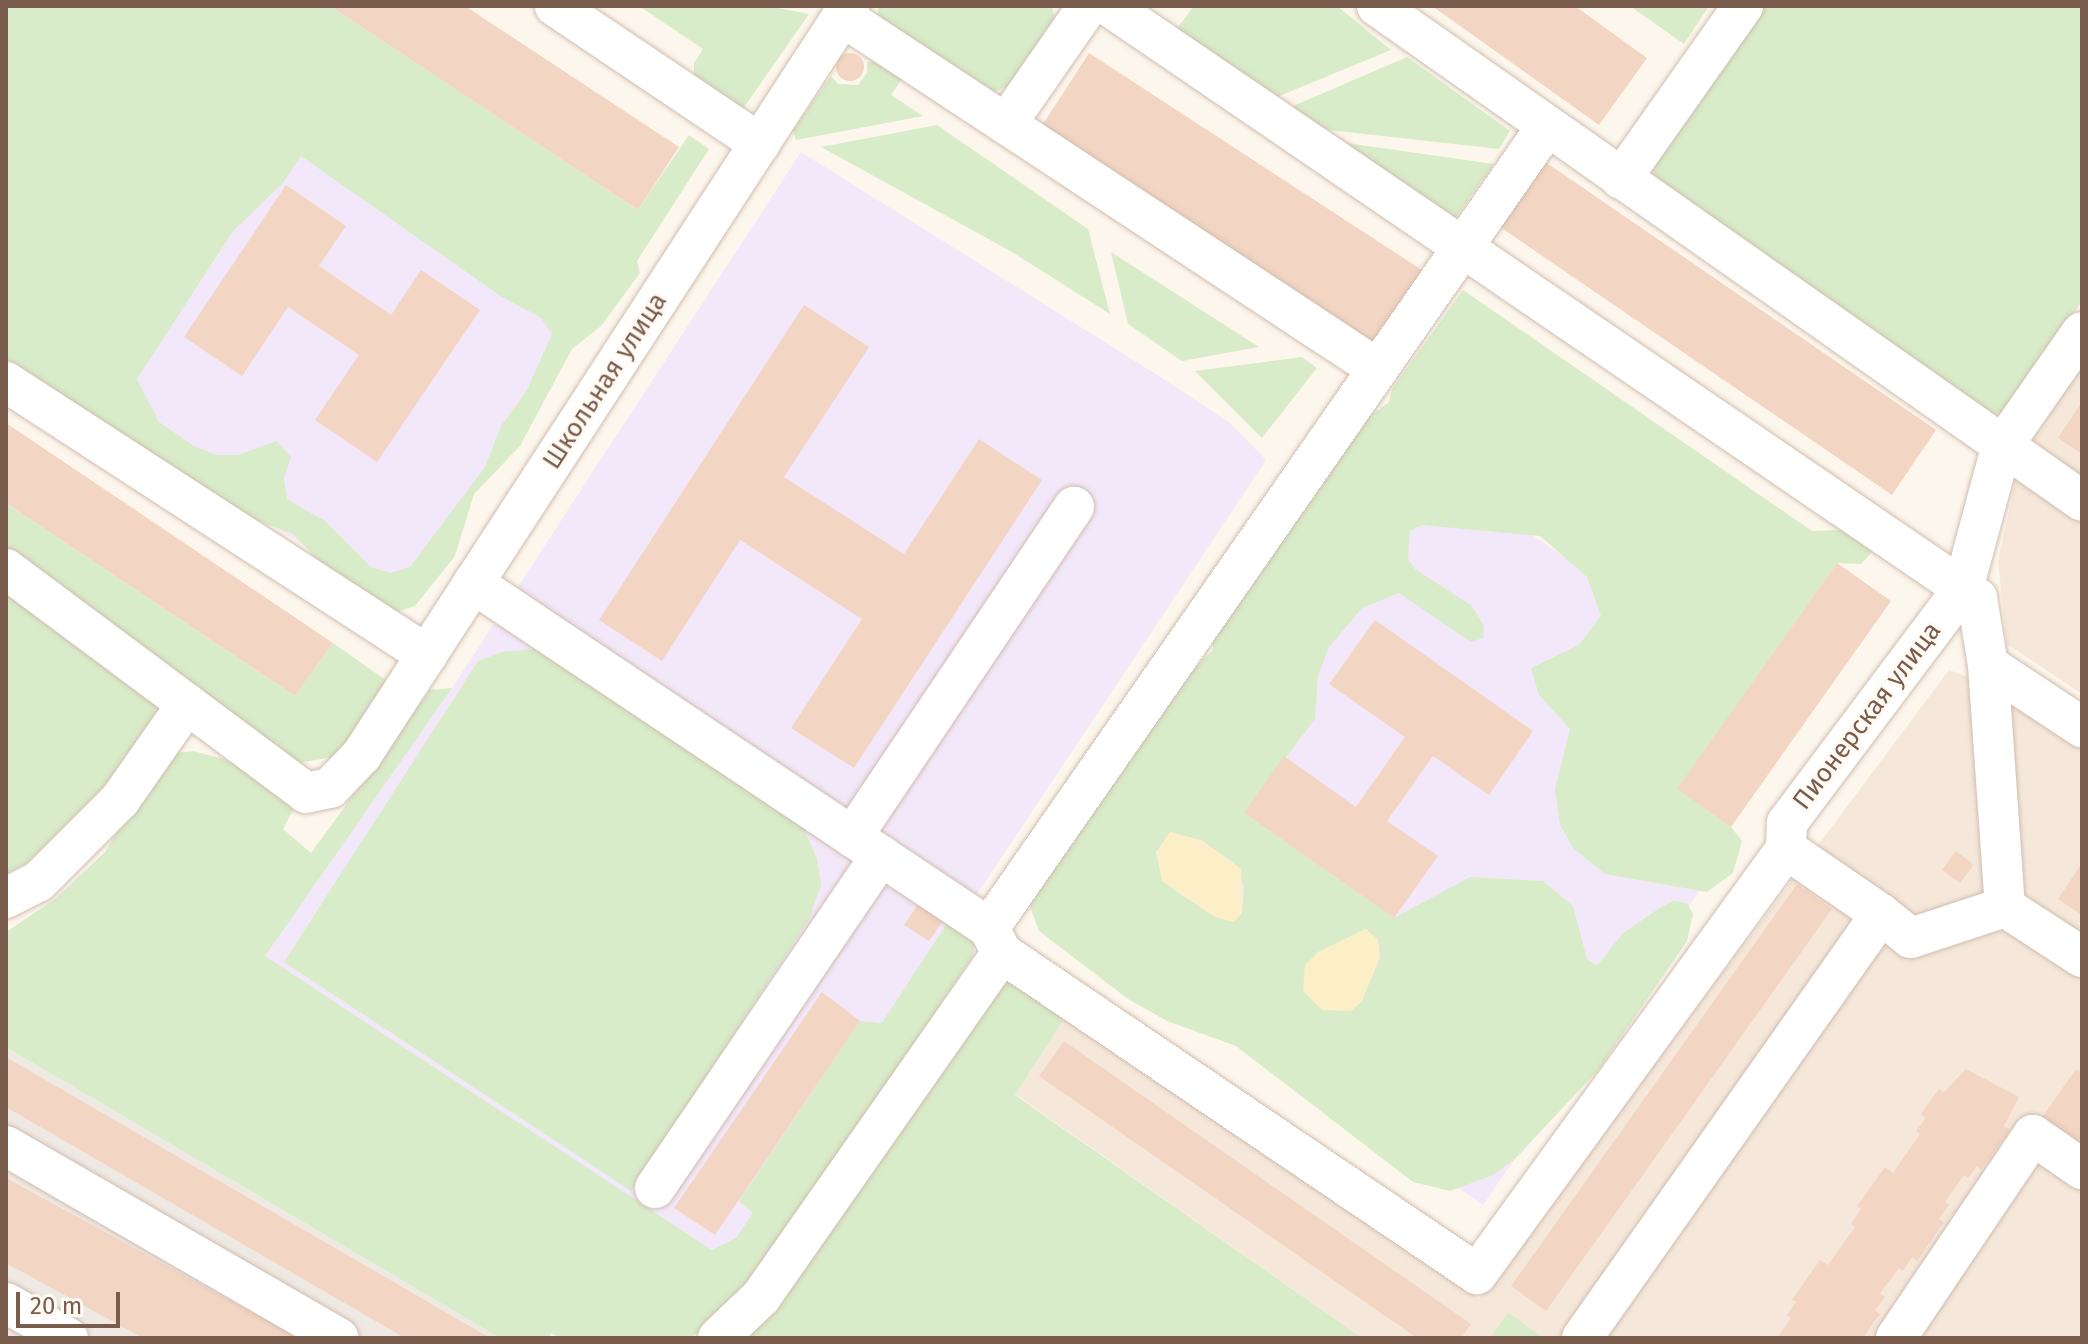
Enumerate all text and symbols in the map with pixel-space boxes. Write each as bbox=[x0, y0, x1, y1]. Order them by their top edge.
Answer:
street label: Школьная улица bbox=[536, 287, 674, 475]
street label: Пионерская улица bbox=[1786, 616, 1948, 816]
scale bar bbox=[20, 1276, 124, 1326]
text: 20 m bbox=[30, 1292, 82, 1320]

